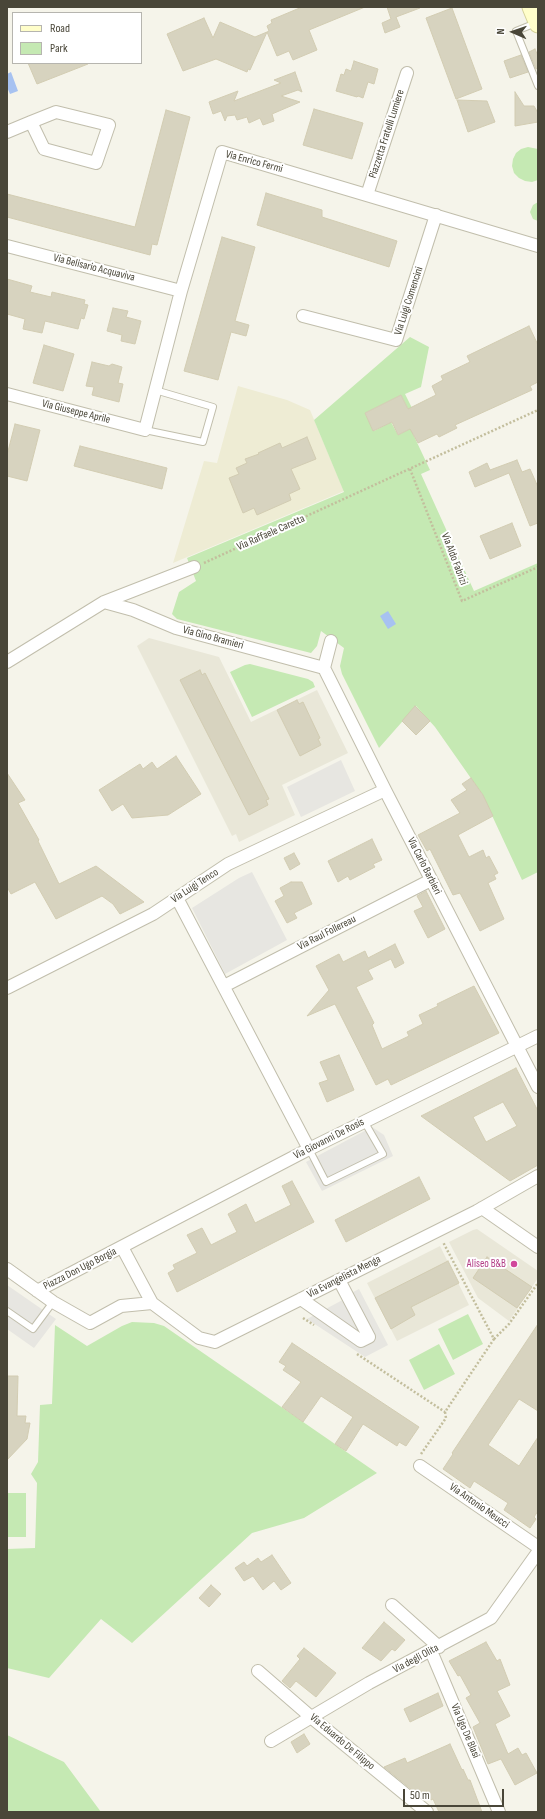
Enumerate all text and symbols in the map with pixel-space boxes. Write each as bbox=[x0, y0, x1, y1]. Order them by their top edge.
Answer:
legend bbox=[12, 12, 142, 64]
north arrow bbox=[493, 12, 533, 52]
text: Road bbox=[50, 21, 70, 36]
text: N bbox=[494, 28, 507, 35]
text: Park bbox=[50, 41, 68, 56]
street label: Piazzetta Fratelli Lumiere bbox=[366, 88, 408, 180]
street label: Via Enrico Fermi bbox=[224, 148, 284, 176]
street label: Via Belisario Acquaviva bbox=[52, 252, 136, 284]
street label: Via Luigi Comencini bbox=[392, 265, 426, 337]
street label: Via Giuseppe Aprile bbox=[40, 397, 112, 427]
street label: Via Raffaele Caretta bbox=[235, 512, 307, 554]
street label: Via Aldo Fabrizi bbox=[438, 531, 470, 587]
street label: Via Gino Bramieri bbox=[181, 624, 245, 652]
street label: Via Carlo Barbieri bbox=[404, 835, 444, 897]
street label: Via Luigi Tenco bbox=[169, 866, 221, 906]
street label: Via Raul Follereau bbox=[296, 913, 358, 953]
street label: Via Giovanni De Rosis bbox=[291, 1116, 367, 1162]
street label: Piazza Don Ugo Borgia bbox=[41, 1245, 119, 1293]
street label: Via Evangelista Menga bbox=[305, 1253, 383, 1301]
place label: Aliseo B&B bbox=[467, 1257, 506, 1271]
marker: Aliseo B&B bbox=[509, 1259, 519, 1269]
street label: Via Antonio Meucci bbox=[447, 1481, 511, 1531]
street label: Via degli Olita bbox=[391, 1641, 441, 1677]
street label: Via Ugo De Blasi bbox=[448, 1702, 482, 1760]
street label: Via Eduardo De Filippo bbox=[307, 1711, 377, 1773]
scale bar bbox=[405, 1781, 506, 1807]
text: 50 m bbox=[410, 1788, 430, 1803]

